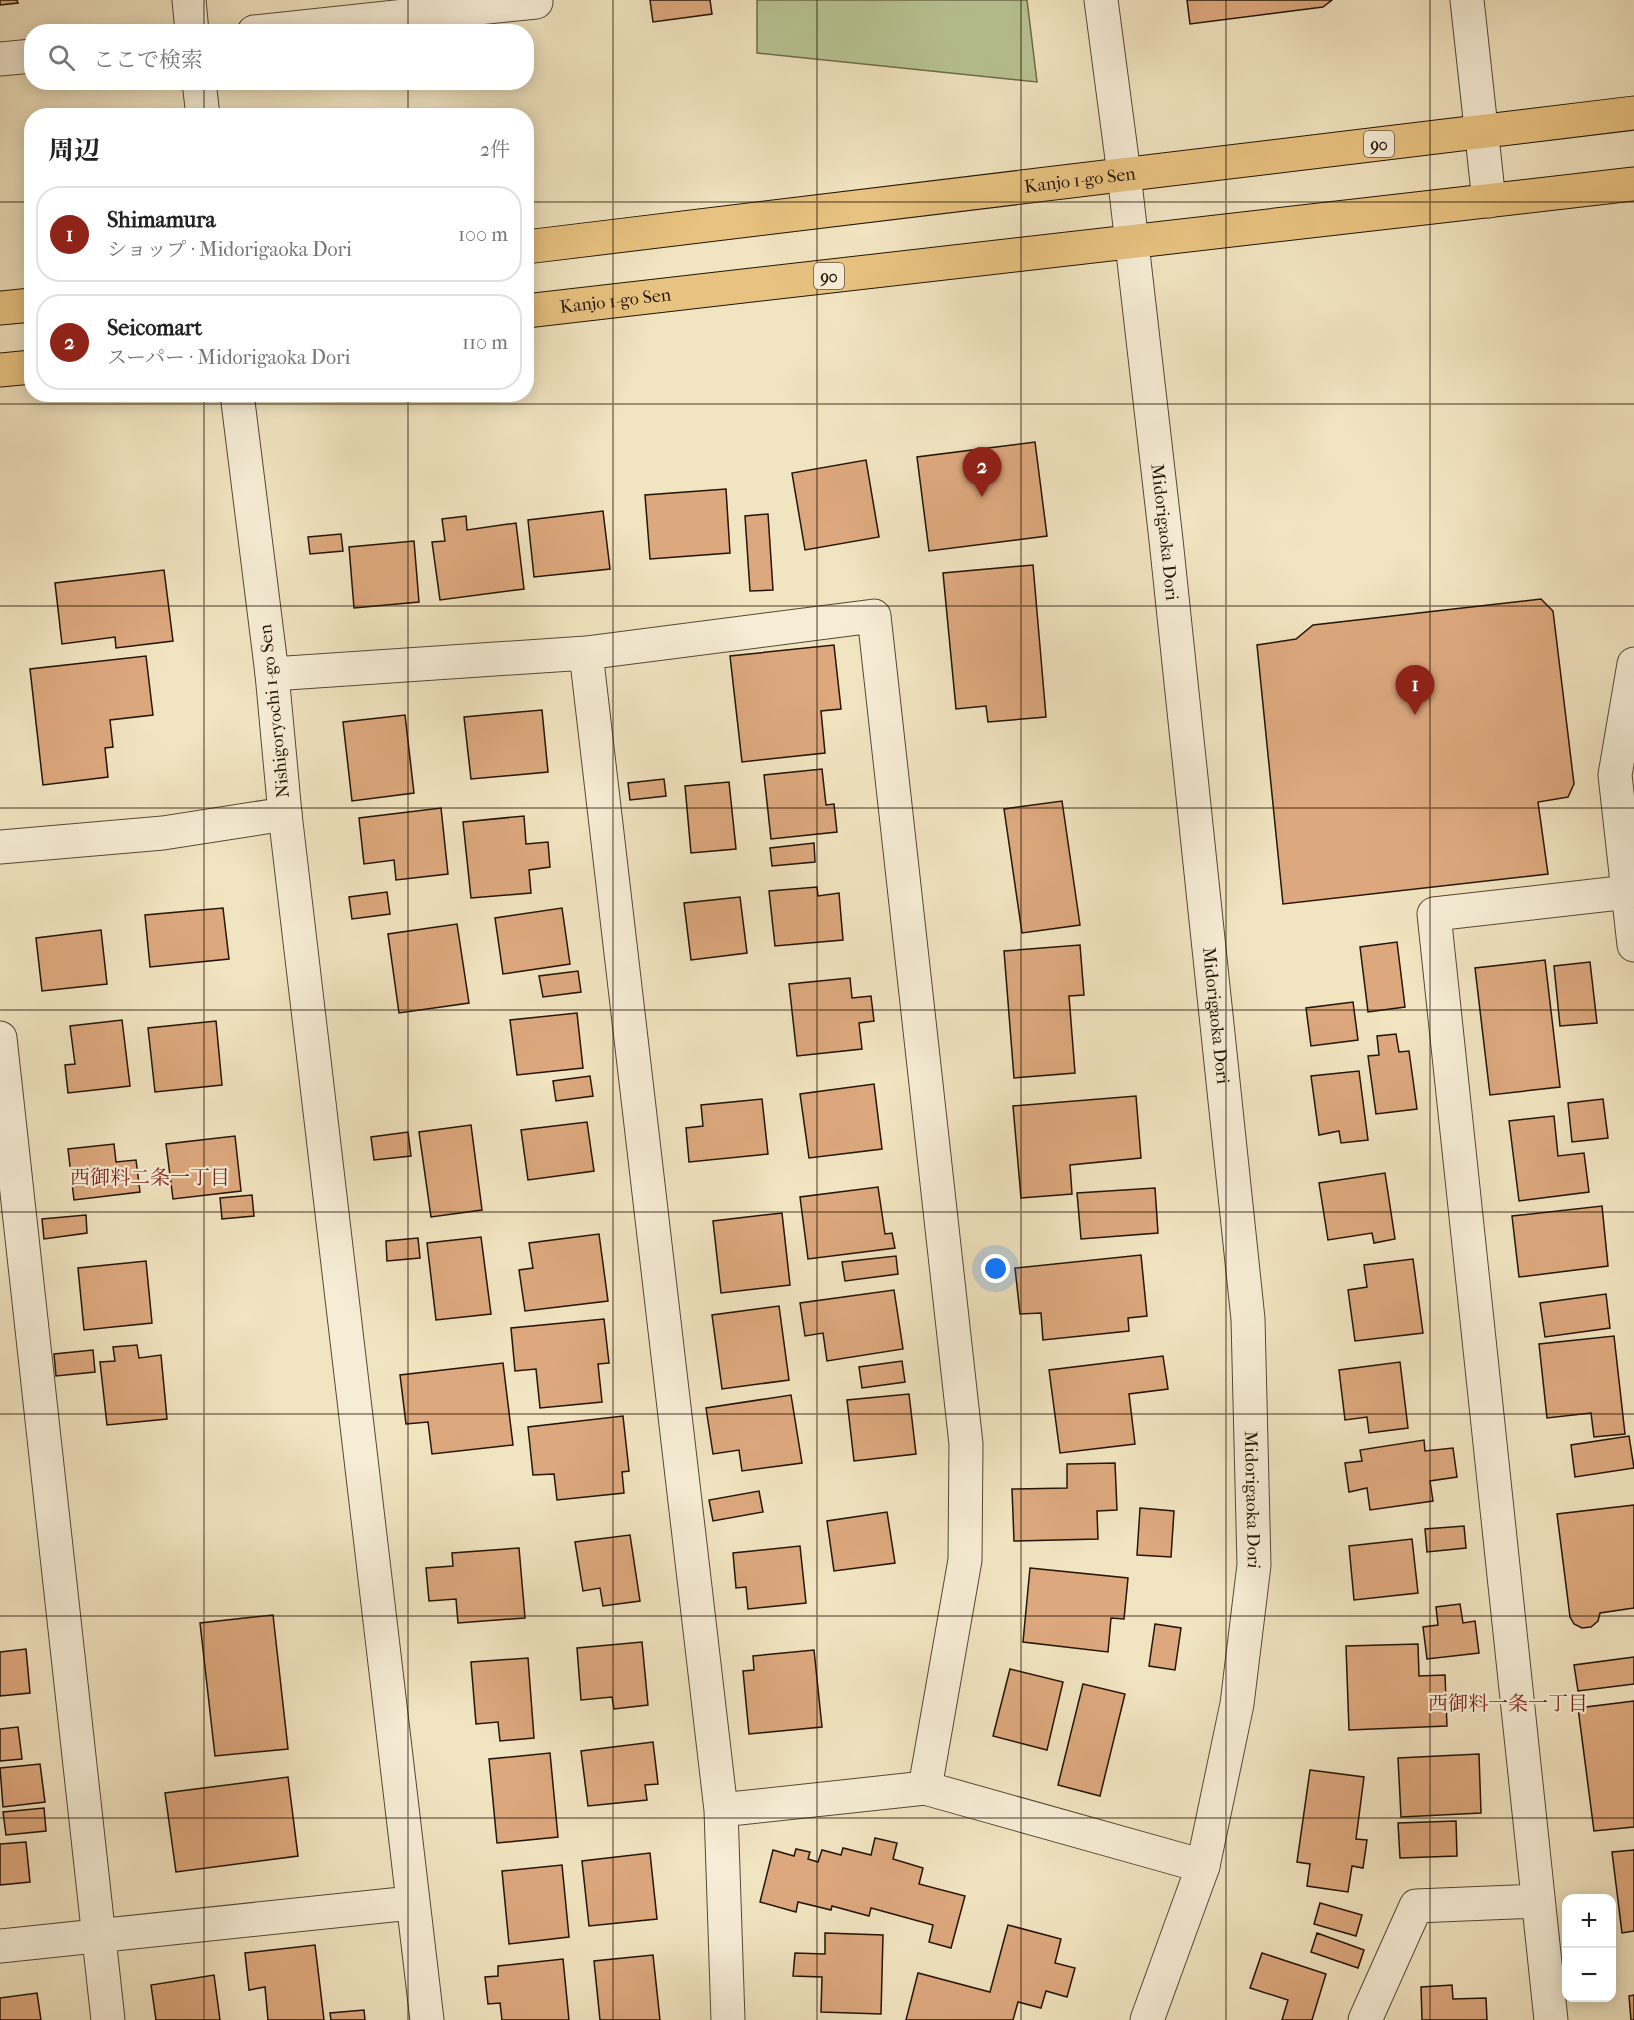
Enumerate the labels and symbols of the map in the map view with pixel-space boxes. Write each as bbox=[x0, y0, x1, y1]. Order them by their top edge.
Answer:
road number: 90 bbox=[1364, 131, 1394, 157]
street label: Kanjo 1-go Sen bbox=[1023, 163, 1137, 198]
road number: 90 bbox=[814, 263, 844, 289]
street label: Kanjo 1-go Sen bbox=[559, 284, 673, 318]
pin: 2 bbox=[962, 448, 1002, 497]
street label: Midorigaoka Dori bbox=[1146, 463, 1182, 602]
street label: Nishigoryochi 1-go Sen bbox=[255, 622, 294, 799]
pin: 1 bbox=[1396, 666, 1434, 715]
street label: Midorigaoka Dori bbox=[1198, 946, 1233, 1086]
district label: 西御料二条一丁目 bbox=[70, 1166, 230, 1189]
your location bbox=[981, 1254, 1010, 1283]
street label: Midorigaoka Dori bbox=[1240, 1431, 1264, 1570]
district label: 西御料一条一丁目 bbox=[1428, 1692, 1588, 1715]

